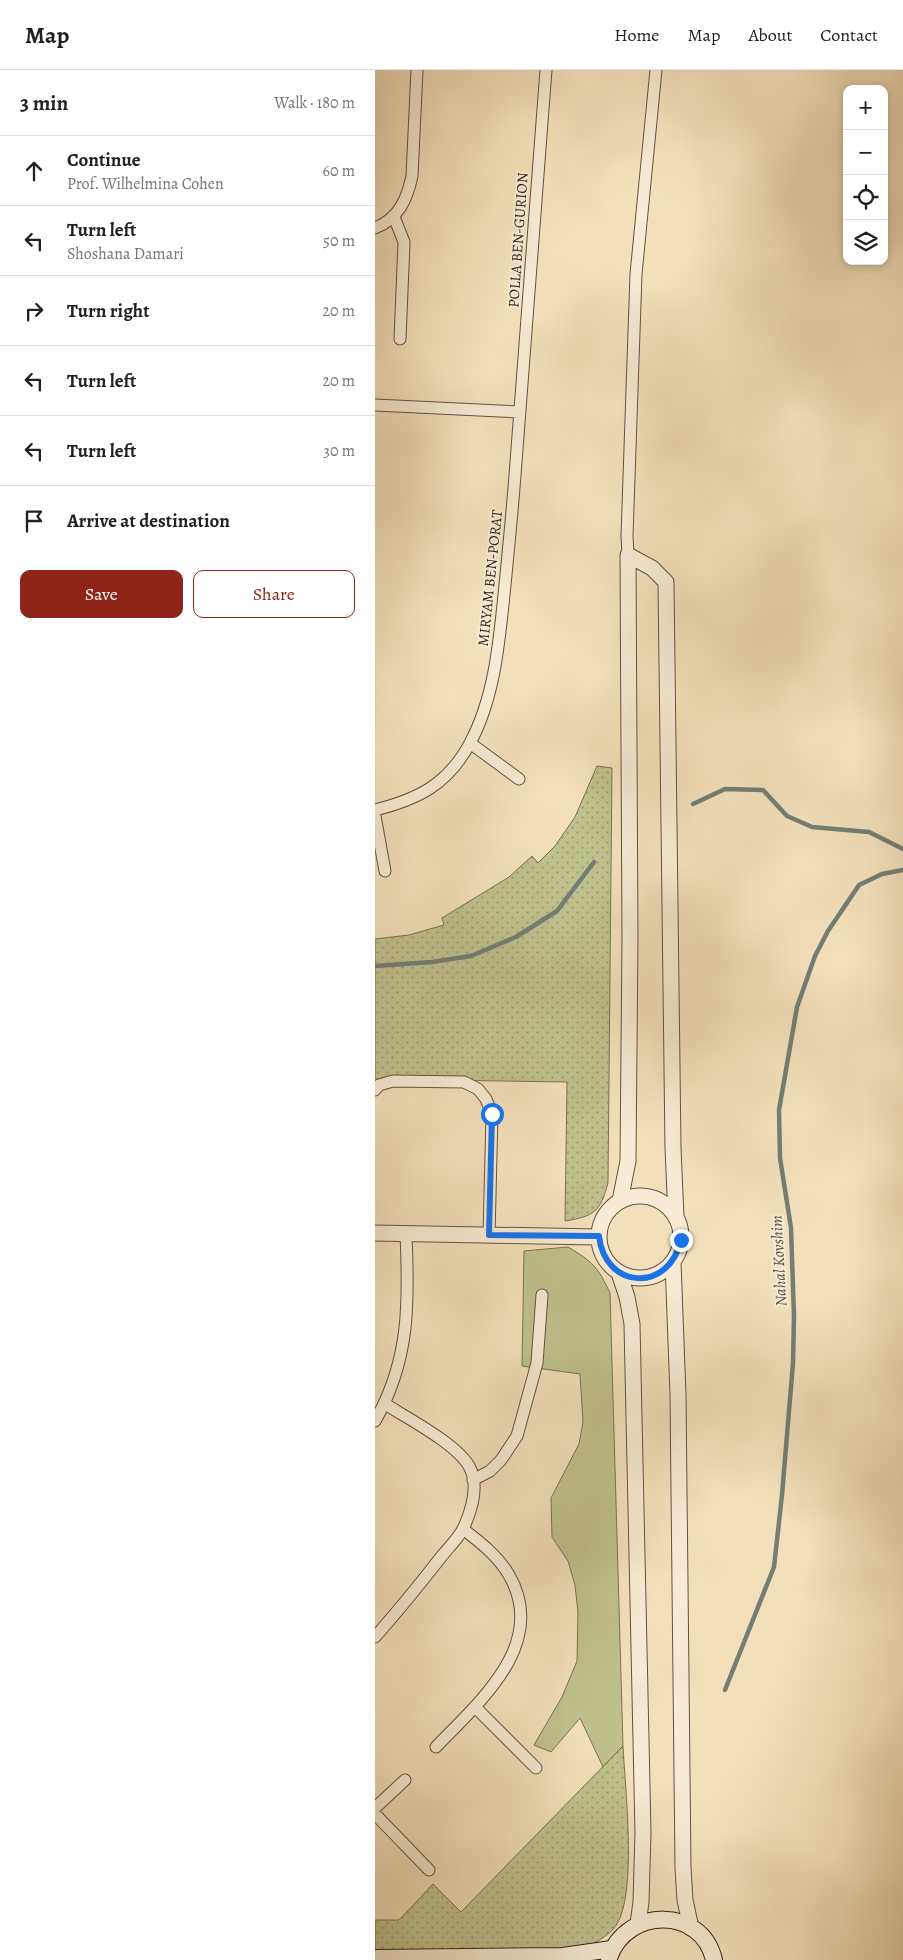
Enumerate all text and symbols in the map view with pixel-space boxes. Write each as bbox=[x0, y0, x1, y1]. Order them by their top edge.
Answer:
text: Map bbox=[25, 19, 69, 51]
text: Home bbox=[614, 23, 659, 47]
text: Map bbox=[687, 23, 720, 47]
text: About bbox=[748, 23, 792, 47]
text: Contact bbox=[820, 23, 878, 47]
map controls bbox=[843, 85, 888, 265]
button: + bbox=[843, 85, 888, 130]
text: 3 min bbox=[20, 89, 68, 117]
text: Walk · 180 m bbox=[274, 92, 355, 114]
button: − bbox=[843, 130, 888, 175]
text: Continue bbox=[67, 147, 141, 173]
icon: ahead bbox=[20, 157, 48, 185]
text: 60 m bbox=[323, 160, 355, 182]
street label: POLLA BEN-GURION bbox=[503, 172, 533, 308]
text: Prof. Wilhelmina Cohen bbox=[67, 173, 224, 195]
button: locate bbox=[843, 175, 888, 220]
text: Turn left bbox=[67, 217, 136, 243]
button: layers bbox=[843, 220, 888, 265]
icon: left bbox=[20, 227, 48, 255]
text: 50 m bbox=[323, 230, 355, 252]
text: Shoshana Damari bbox=[67, 243, 184, 265]
icon: right bbox=[20, 297, 48, 325]
text: Turn right bbox=[67, 298, 149, 324]
text: 20 m bbox=[322, 300, 355, 322]
icon: left bbox=[20, 367, 48, 395]
text: Turn left bbox=[67, 368, 136, 394]
text: 20 m bbox=[322, 370, 355, 392]
icon: left bbox=[20, 437, 48, 465]
text: Turn left bbox=[67, 438, 136, 464]
text: 30 m bbox=[323, 440, 355, 462]
icon: arrive bbox=[20, 507, 48, 535]
text: Arrive at destination bbox=[67, 508, 230, 534]
street label: MIRYAM BEN-PORAT bbox=[473, 508, 507, 647]
button: Save bbox=[20, 570, 183, 618]
button: Share bbox=[193, 570, 355, 618]
route start bbox=[481, 1103, 504, 1126]
water label: Nahal Kovshim bbox=[766, 1215, 792, 1307]
route end bbox=[670, 1229, 693, 1252]

